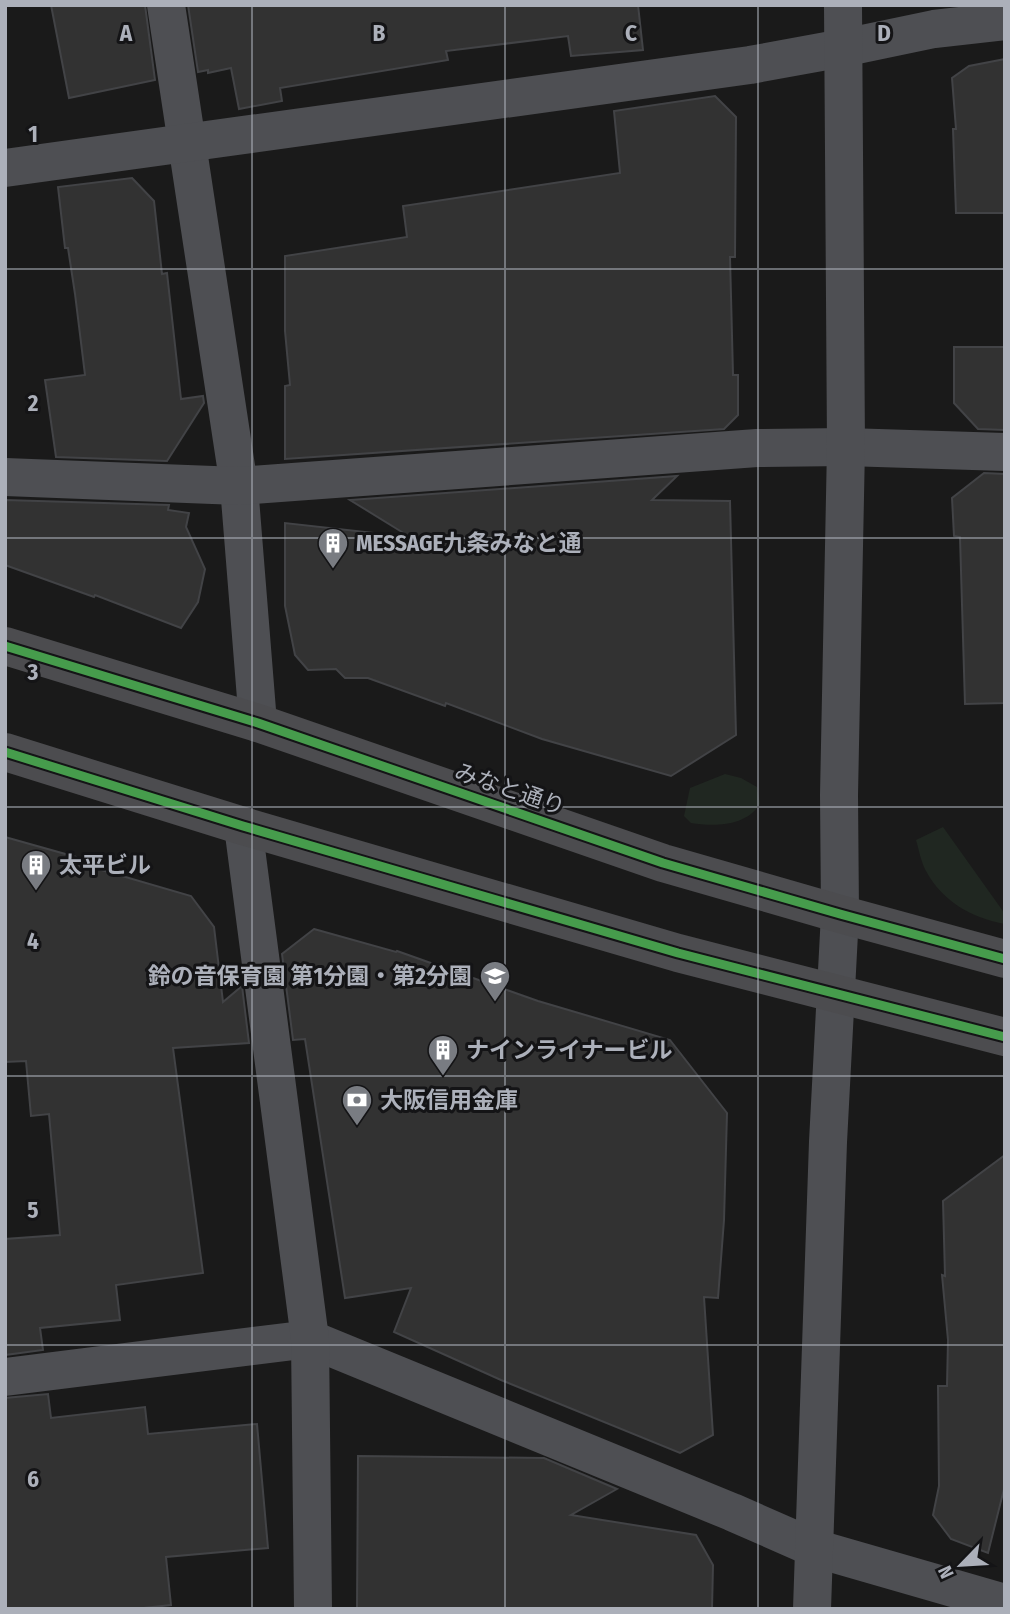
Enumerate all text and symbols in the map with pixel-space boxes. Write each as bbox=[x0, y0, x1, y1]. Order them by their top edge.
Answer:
text: A bbox=[119, 19, 133, 47]
text: B bbox=[373, 19, 386, 47]
text: C bbox=[625, 19, 637, 47]
text: D bbox=[877, 19, 891, 47]
text: 1 bbox=[28, 120, 38, 148]
text: 2 bbox=[27, 389, 39, 417]
building icon: MESSAGE九条みなと通 bbox=[316, 526, 350, 570]
place label: MESSAGE九条みなと通 bbox=[356, 529, 581, 557]
text: 3 bbox=[27, 658, 39, 686]
street label: みなと通り bbox=[451, 757, 569, 821]
building icon: 太平ビル bbox=[19, 848, 53, 892]
place label: 太平ビル bbox=[59, 851, 151, 879]
text: 4 bbox=[27, 927, 39, 955]
school or university icon: 鈴の音保育園 第1分園・第2分園 bbox=[478, 959, 512, 1003]
place label: 鈴の音保育園 第1分園・第2分園 bbox=[148, 962, 472, 990]
building icon: ナインライナービル bbox=[426, 1033, 460, 1077]
place label: ナインライナービル bbox=[466, 1036, 673, 1064]
bank icon: 大阪信用金庫 bbox=[340, 1083, 374, 1127]
place label: 大阪信用金庫 bbox=[380, 1086, 518, 1114]
text: 5 bbox=[27, 1196, 39, 1224]
text: 6 bbox=[27, 1465, 39, 1493]
north arrow bbox=[926, 1530, 996, 1600]
text: N bbox=[933, 1562, 959, 1582]

